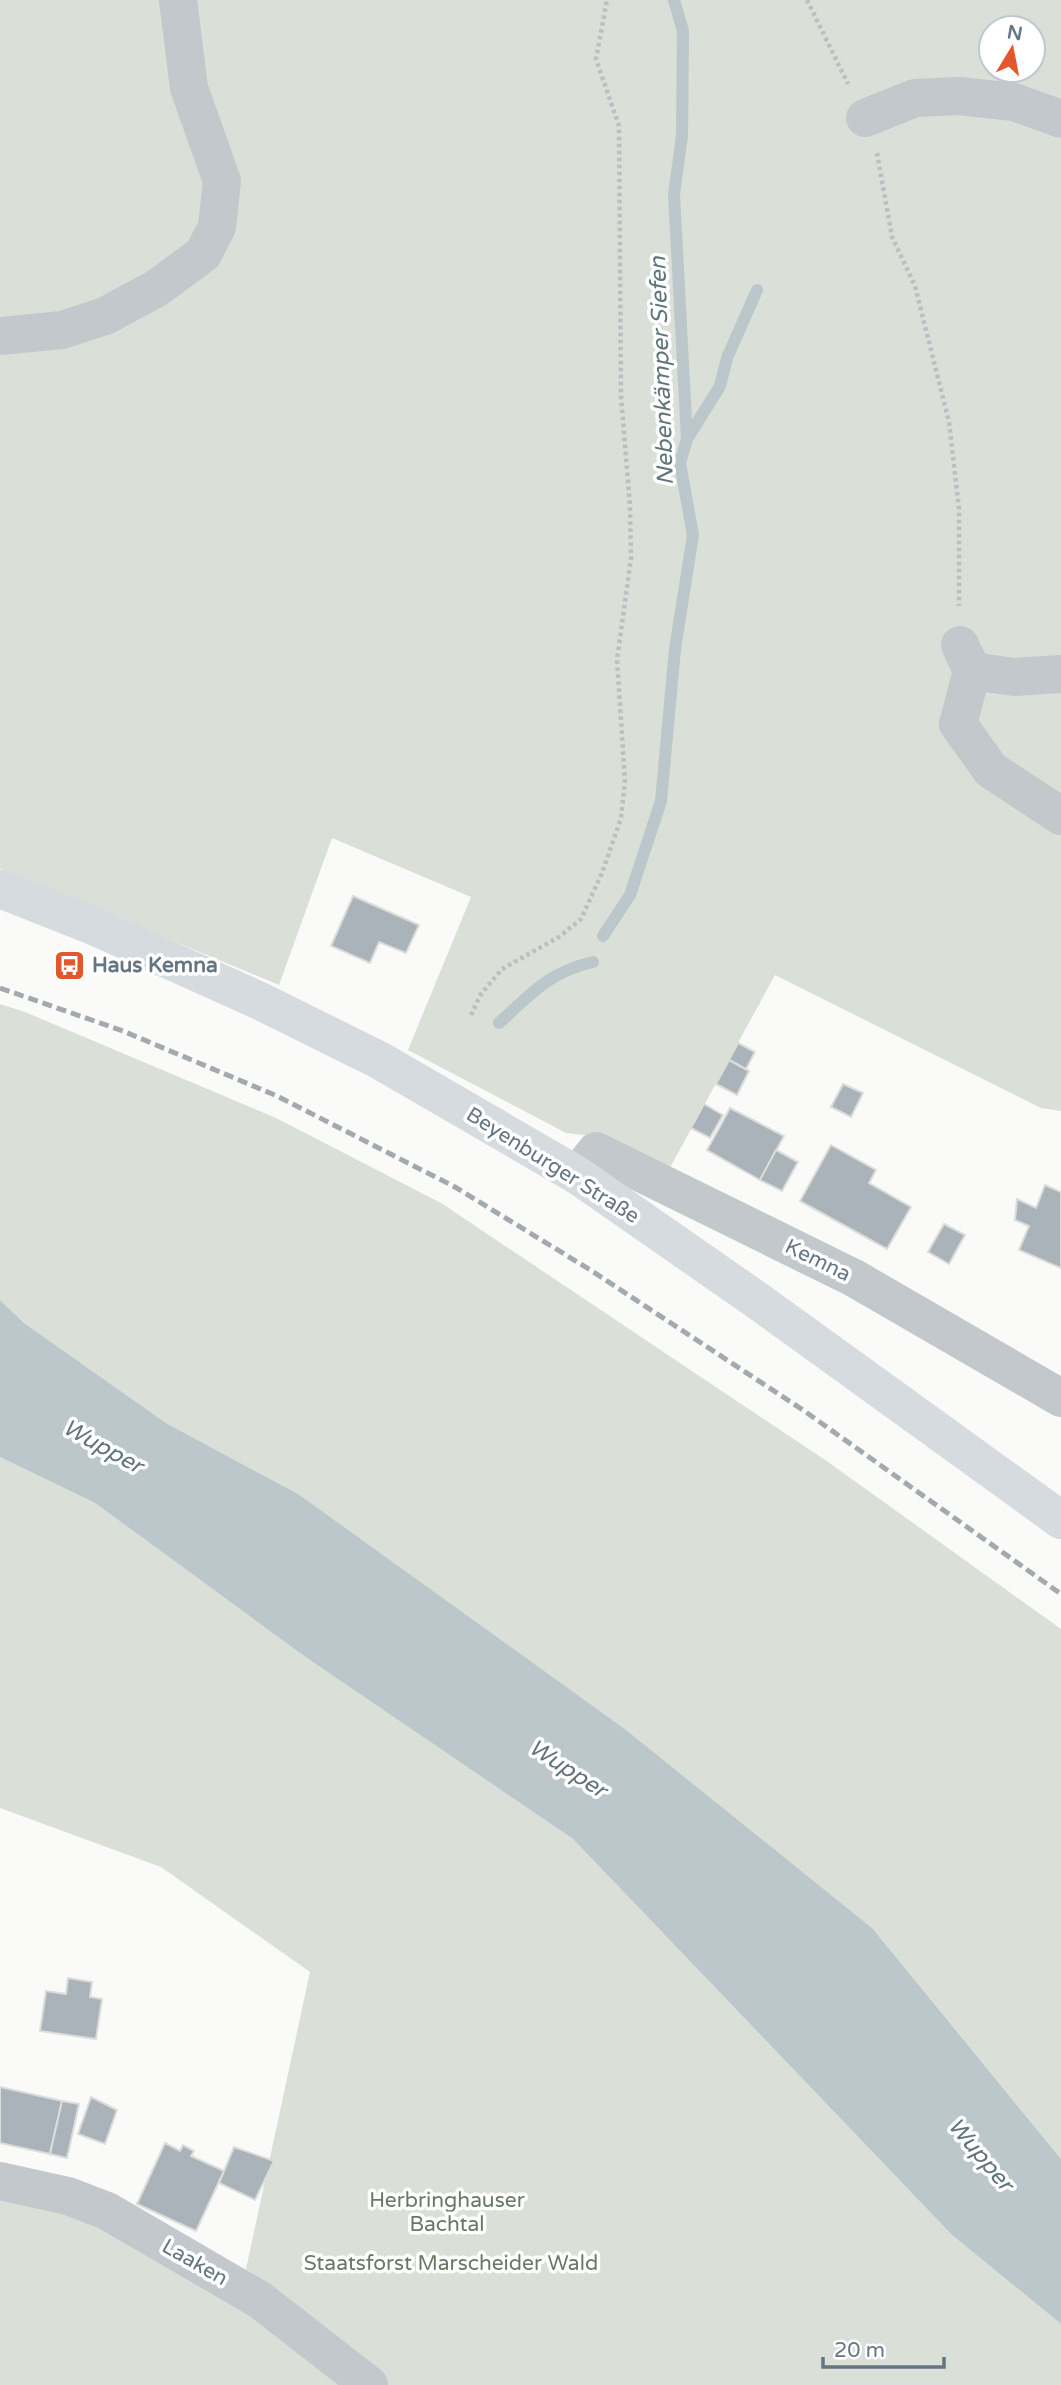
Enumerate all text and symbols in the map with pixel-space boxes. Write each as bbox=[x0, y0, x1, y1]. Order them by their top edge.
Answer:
north arrow bbox=[977, 14, 1047, 84]
text: N bbox=[1005, 21, 1024, 45]
water label: Nebenkämper Siefen bbox=[644, 255, 680, 486]
bus stop icon: Haus Kemna bbox=[52, 948, 86, 982]
place label: Haus Kemna bbox=[92, 953, 218, 978]
street label: Beyenburger Straße bbox=[462, 1102, 644, 1229]
street label: Kemna bbox=[781, 1234, 855, 1287]
water label: Wupper bbox=[58, 1413, 150, 1482]
water label: Wupper bbox=[523, 1733, 614, 1806]
water label: Wupper bbox=[941, 2112, 1021, 2199]
park label: Herbringhauser Bachtal bbox=[369, 2188, 525, 2237]
street label: Laaken bbox=[157, 2234, 232, 2291]
park label: Staatsforst Marscheider Wald bbox=[304, 2251, 598, 2276]
scale bar bbox=[823, 2326, 944, 2370]
text: 20 m bbox=[834, 2338, 885, 2363]

